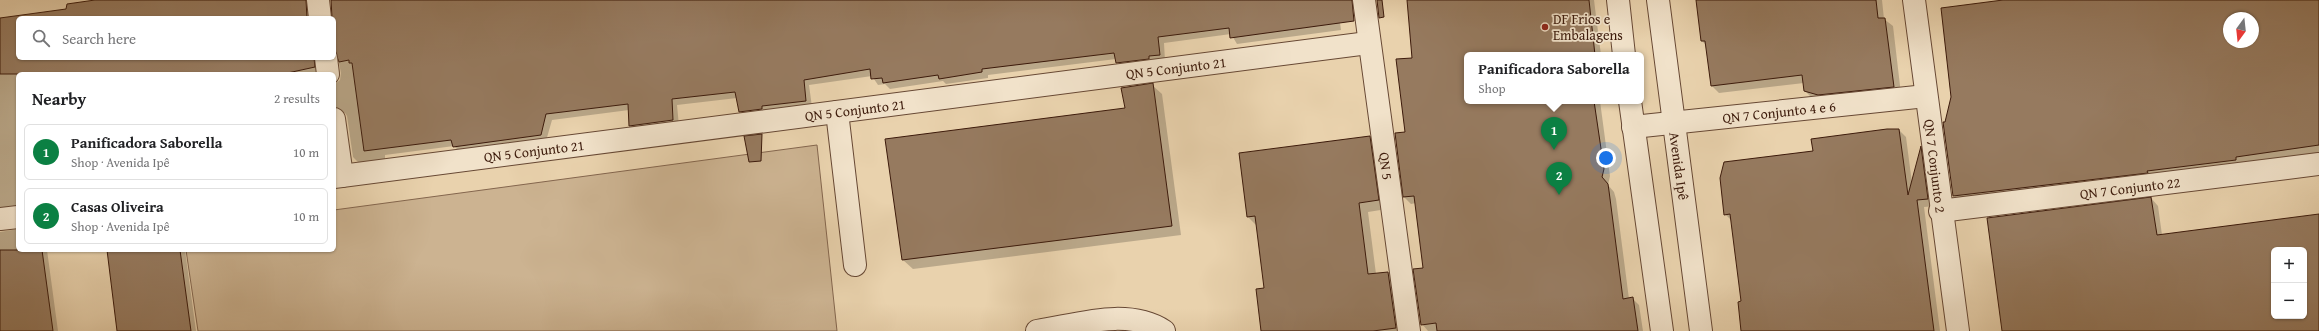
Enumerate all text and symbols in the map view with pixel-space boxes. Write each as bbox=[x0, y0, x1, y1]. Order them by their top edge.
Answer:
place label: DF Frios e Embalagens bbox=[1553, 9, 1623, 45]
north arrow bbox=[2223, 12, 2259, 48]
search box bbox=[16, 16, 336, 60]
marker: DF Frios e Embalagens bbox=[1540, 22, 1550, 32]
icon: search bbox=[30, 27, 52, 49]
text: Search here bbox=[62, 28, 136, 49]
street label: QN 5 Conjunto 21 bbox=[1125, 52, 1227, 84]
popup bbox=[1464, 52, 1644, 104]
text: Panificadora Saborella bbox=[1478, 58, 1630, 79]
text: Shop bbox=[1478, 79, 1506, 98]
text: Nearby bbox=[32, 86, 86, 111]
text: 2 results bbox=[274, 89, 320, 108]
street label: QN 5 Conjunto 21 bbox=[804, 94, 906, 126]
street label: QN 7 Conjunto 4 e 6 bbox=[1721, 96, 1837, 128]
pin: 1 bbox=[1541, 117, 1567, 150]
street label: QN 7 Conjunto 2 bbox=[1919, 118, 1951, 214]
street label: Avenida Ipê bbox=[1664, 131, 1694, 202]
text: Panificadora Saborella bbox=[71, 132, 223, 153]
street label: QN 5 Conjunto 21 bbox=[483, 135, 585, 167]
text: 1 bbox=[43, 143, 49, 162]
text: 10 m bbox=[293, 143, 319, 162]
your location bbox=[1596, 148, 1616, 168]
street label: QN 5 bbox=[1374, 151, 1398, 181]
text: Shop · Avenida Ipê bbox=[71, 153, 170, 172]
pin: 2 bbox=[1546, 162, 1572, 195]
street label: QN 7 Conjunto 22 bbox=[2079, 172, 2181, 204]
text: Casas Oliveira bbox=[71, 196, 164, 217]
text: 2 bbox=[43, 207, 49, 226]
text: 10 m bbox=[293, 207, 319, 226]
text: Shop · Avenida Ipê bbox=[71, 217, 170, 236]
map controls bbox=[2271, 247, 2307, 319]
button: + bbox=[2271, 247, 2307, 283]
button: − bbox=[2271, 283, 2307, 319]

